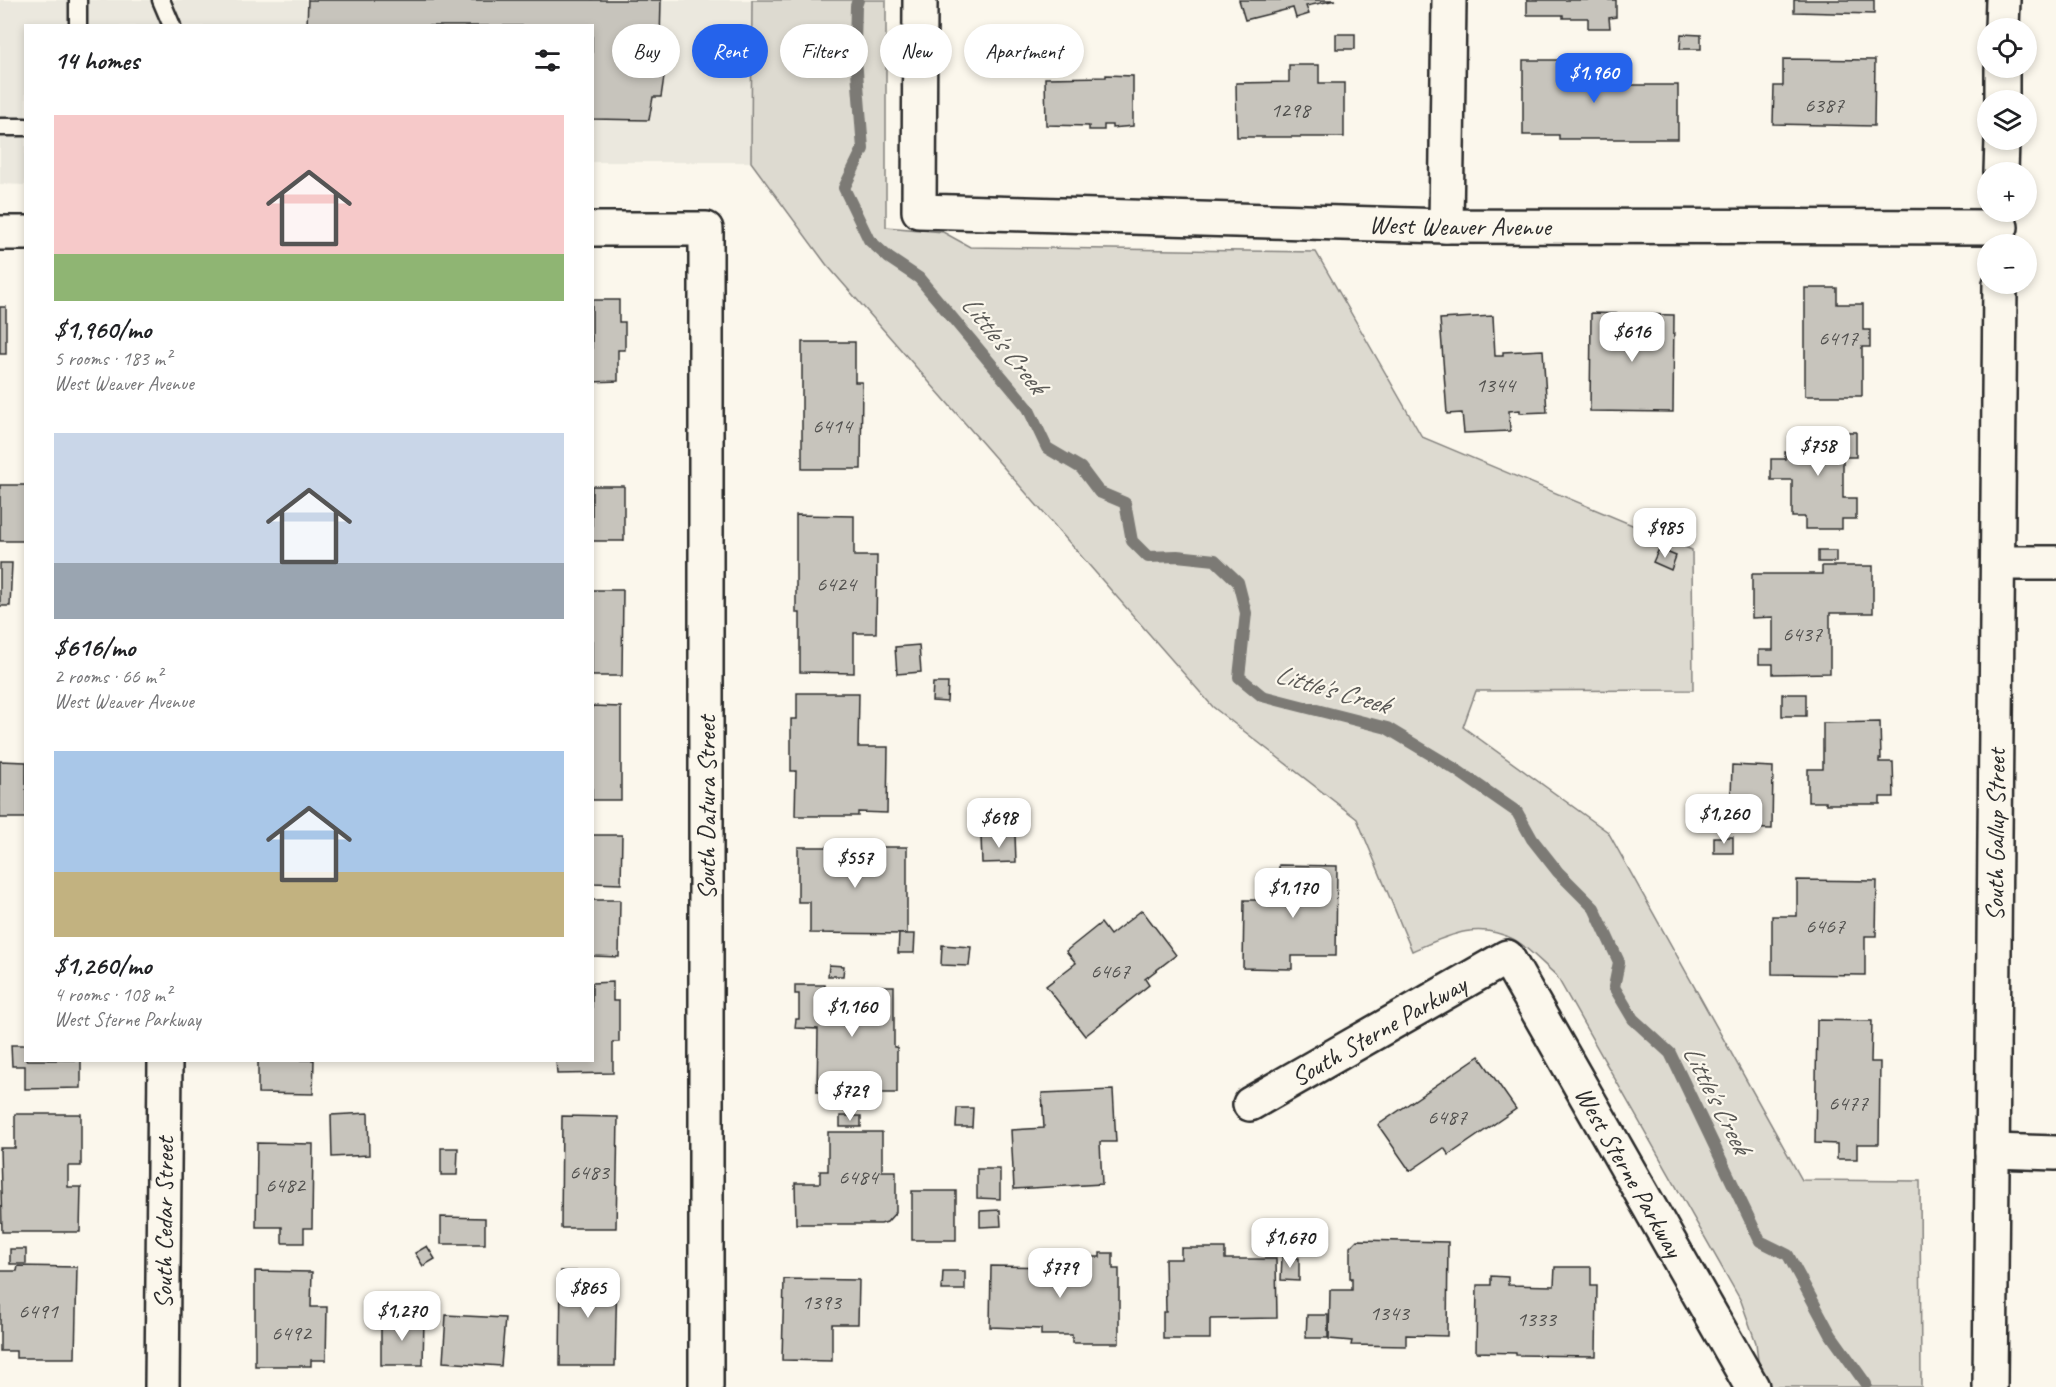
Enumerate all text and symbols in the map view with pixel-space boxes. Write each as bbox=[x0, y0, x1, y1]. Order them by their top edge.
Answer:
map controls bbox=[1977, 18, 2037, 294]
button: locate bbox=[1977, 18, 2037, 78]
chip: Buy bbox=[612, 24, 680, 78]
chip: Rent bbox=[692, 24, 768, 78]
chip: Filters bbox=[780, 24, 868, 78]
chip: New bbox=[880, 24, 952, 78]
chip: Apartment bbox=[964, 24, 1084, 78]
text: 14 homes bbox=[54, 44, 139, 77]
icon: filters bbox=[531, 44, 564, 77]
pin: $1,960 bbox=[1545, 53, 1643, 104]
text: $1,960 bbox=[1569, 60, 1619, 85]
button: layers bbox=[1977, 90, 2037, 150]
house number: 6387 bbox=[1804, 91, 1845, 119]
house number: 1298 bbox=[1270, 96, 1312, 124]
icon: home bbox=[255, 154, 363, 262]
button: + bbox=[1977, 162, 2037, 222]
street label: West Weaver Avenue bbox=[1368, 207, 1553, 243]
button: − bbox=[1977, 234, 2037, 294]
water label: Little's Creek bbox=[954, 288, 1057, 404]
pin: $616 bbox=[1596, 312, 1668, 363]
text: $1,960/mo bbox=[54, 313, 151, 346]
text: $616 bbox=[1614, 319, 1650, 344]
house number: 6417 bbox=[1818, 324, 1859, 352]
text: 5 rooms · 183 m² bbox=[54, 346, 171, 371]
text: West Weaver Avenue bbox=[54, 371, 194, 396]
house number: 1344 bbox=[1475, 371, 1517, 399]
house number: 6414 bbox=[812, 412, 854, 440]
pin: $758 bbox=[1782, 426, 1854, 477]
text: $758 bbox=[1800, 433, 1836, 458]
icon: home bbox=[255, 472, 363, 580]
pin: $985 bbox=[1629, 508, 1701, 559]
text: $985 bbox=[1647, 515, 1683, 540]
house number: 6424 bbox=[816, 570, 858, 598]
house number: 6437 bbox=[1782, 620, 1823, 648]
text: $616/mo bbox=[54, 631, 135, 664]
water label: Little's Creek bbox=[1271, 657, 1398, 723]
text: 2 rooms · 66 m² bbox=[54, 664, 162, 689]
text: West Weaver Avenue bbox=[54, 689, 194, 714]
street label: South Datura Street bbox=[690, 714, 723, 900]
street label: South Gallup Street bbox=[1978, 746, 2012, 921]
icon: home bbox=[255, 790, 363, 898]
pin: $1,260 bbox=[1675, 794, 1773, 845]
pin: $698 bbox=[963, 798, 1035, 849]
text: $1,260 bbox=[1699, 801, 1749, 826]
text: $698 bbox=[981, 805, 1017, 830]
pin: $557 bbox=[819, 838, 891, 889]
text: $557 bbox=[837, 845, 873, 870]
pin: $1,170 bbox=[1244, 868, 1342, 919]
text: $1,170 bbox=[1269, 875, 1317, 900]
house number: 6467 bbox=[1805, 912, 1846, 940]
text: $1,260/mo bbox=[54, 949, 152, 982]
house number: 6467 bbox=[1090, 957, 1131, 985]
street label: South Sterne Parkway bbox=[1285, 966, 1474, 1094]
text: 4 rooms · 108 m² bbox=[54, 982, 171, 1007]
pin: $1,160 bbox=[803, 987, 901, 1038]
text: $1,160 bbox=[827, 994, 877, 1019]
text: West Sterne Parkway bbox=[54, 1007, 201, 1032]
water label: Little's Creek bbox=[1675, 1039, 1761, 1163]
pin: $729 bbox=[814, 1071, 886, 1122]
text: $729 bbox=[832, 1078, 868, 1103]
street label: West Sterne Parkway bbox=[1568, 1080, 1692, 1264]
house number: 6477 bbox=[1828, 1089, 1869, 1117]
house number: 6487 bbox=[1427, 1103, 1468, 1131]
street label: South Cedar Street bbox=[146, 1135, 181, 1309]
house number: 6483 bbox=[569, 1158, 611, 1186]
house number: 6484 bbox=[838, 1163, 880, 1191]
house number: 6482 bbox=[265, 1171, 307, 1199]
pin: $1,670 bbox=[1241, 1218, 1339, 1269]
text: $1,670 bbox=[1265, 1225, 1315, 1250]
pin: $779 bbox=[1024, 1248, 1096, 1299]
text: $779 bbox=[1042, 1255, 1078, 1280]
pin: $865 bbox=[552, 1268, 624, 1319]
text: $865 bbox=[570, 1275, 606, 1300]
house number: 1393 bbox=[801, 1288, 843, 1316]
pin: $1,270 bbox=[353, 1291, 451, 1342]
house number: 6491 bbox=[18, 1297, 59, 1325]
text: $1,270 bbox=[378, 1298, 426, 1323]
house number: 1343 bbox=[1369, 1299, 1411, 1327]
house number: 1333 bbox=[1516, 1305, 1558, 1333]
house number: 6492 bbox=[271, 1319, 313, 1347]

